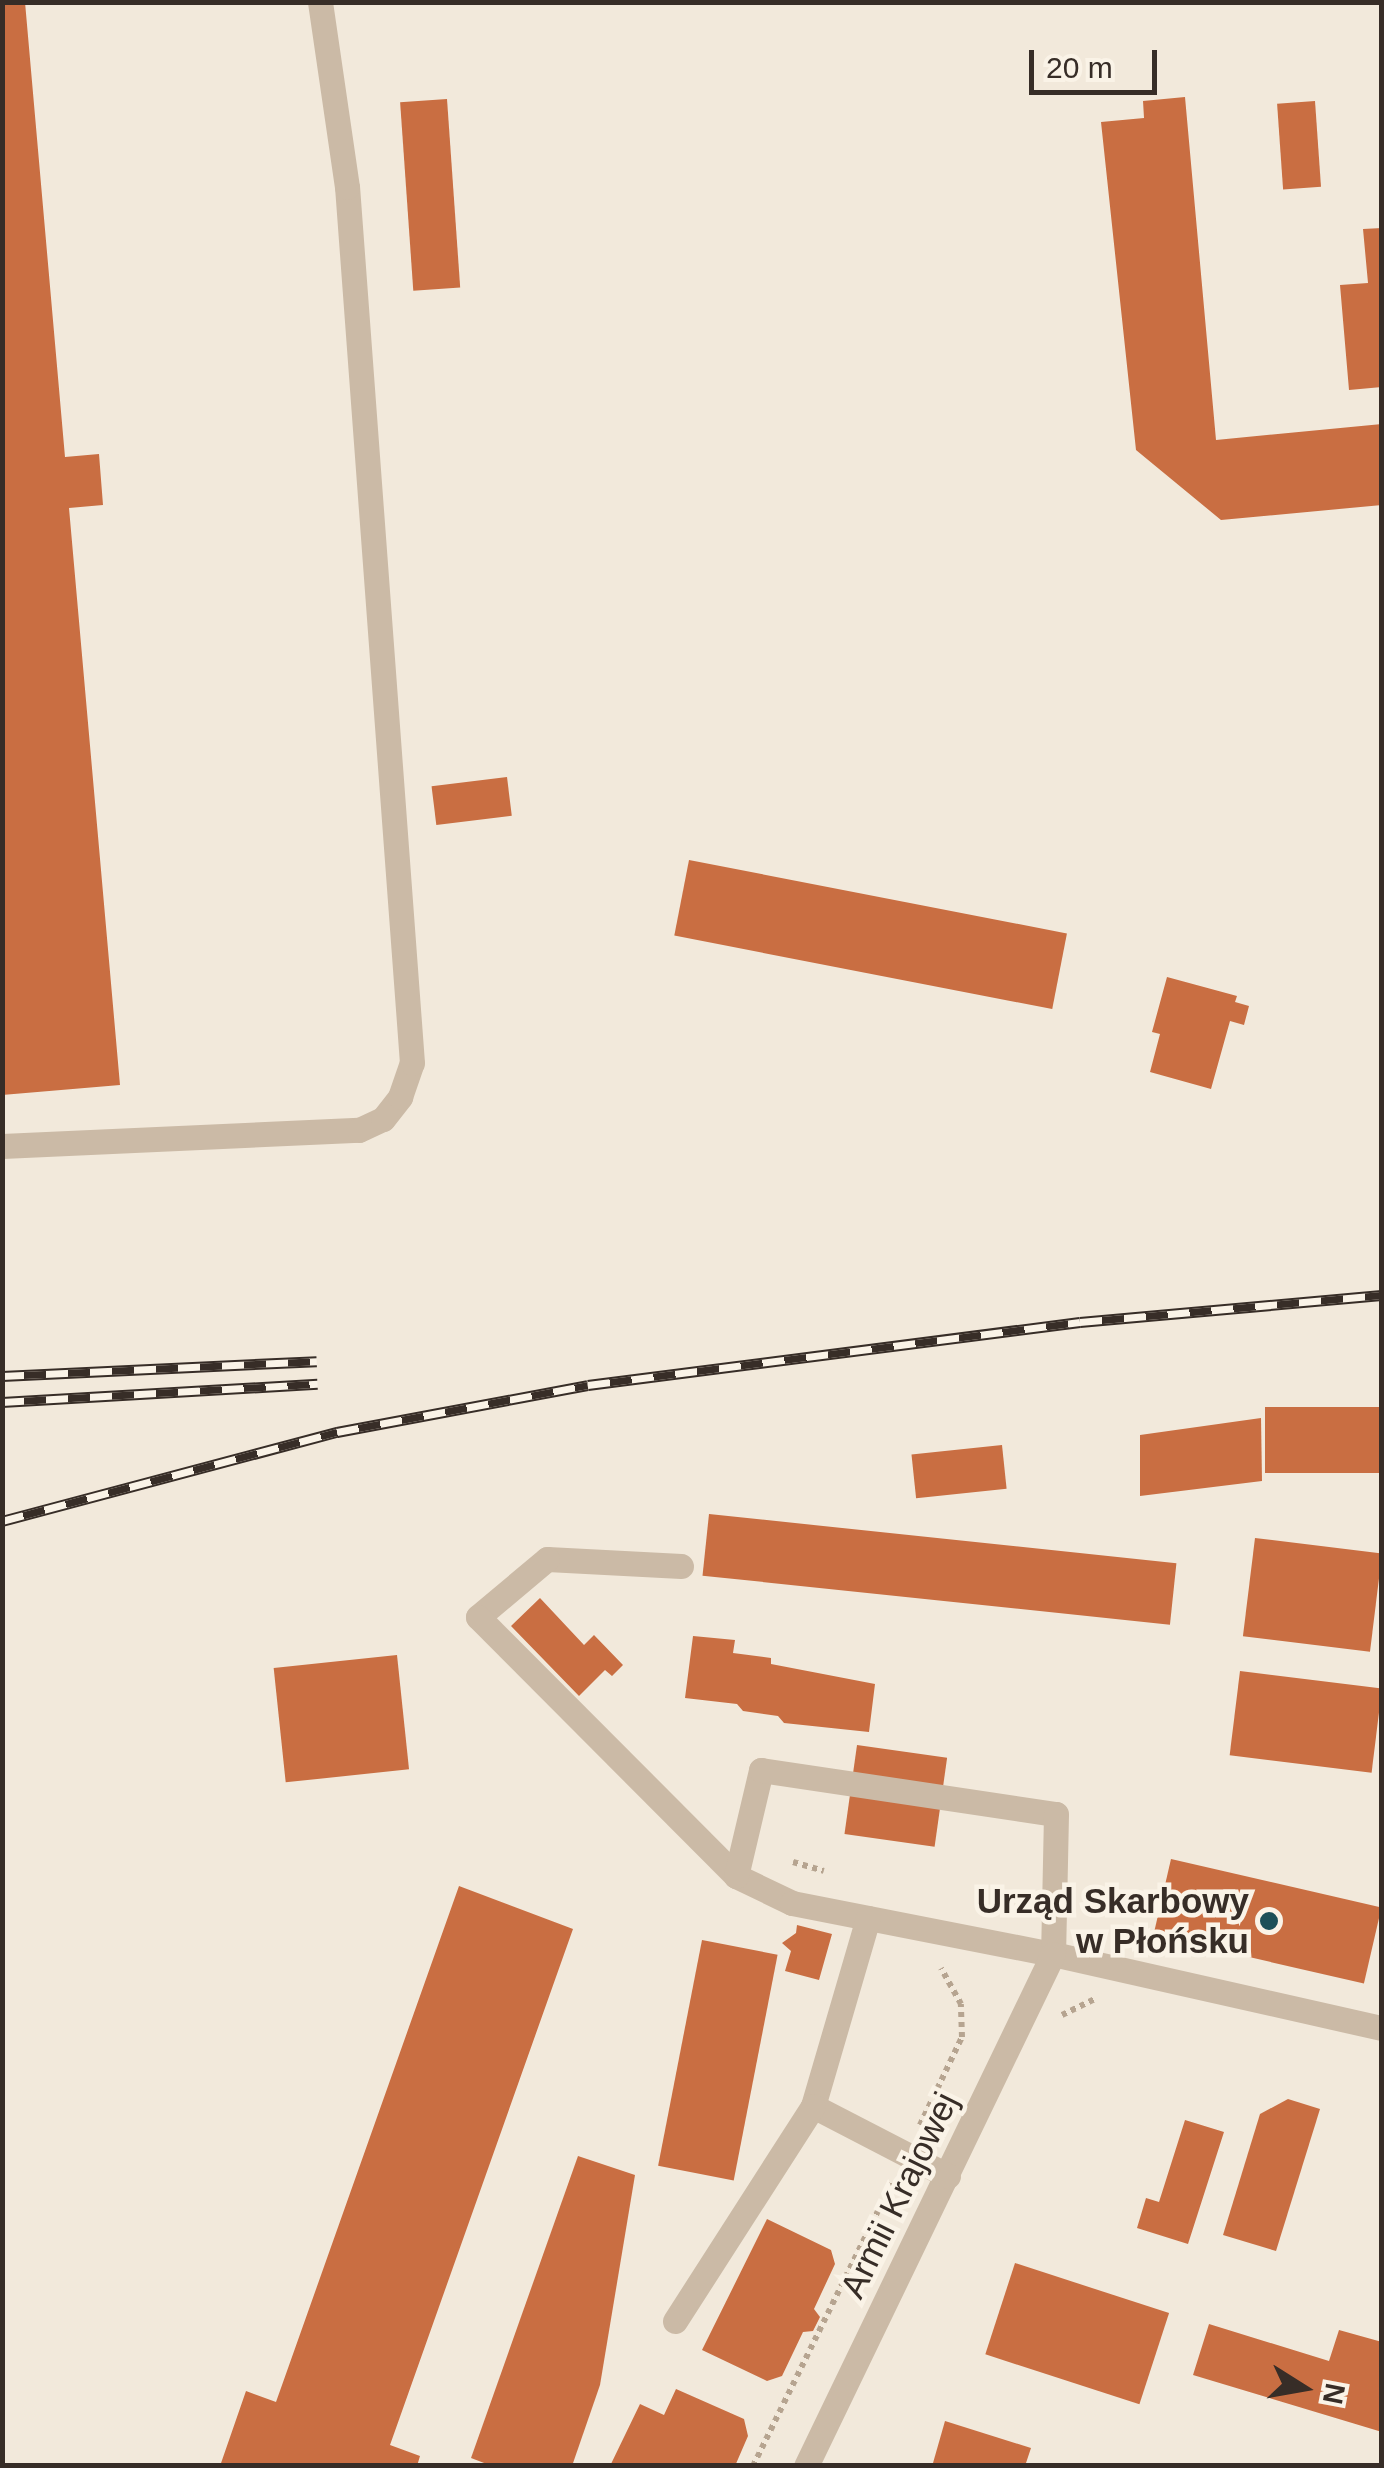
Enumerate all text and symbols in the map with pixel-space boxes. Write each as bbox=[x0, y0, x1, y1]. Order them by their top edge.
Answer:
scale bar bbox=[1034, 30, 1162, 92]
text: 20 m bbox=[1046, 51, 1113, 84]
place label: Urząd Skarbowy w Płońsku bbox=[977, 1880, 1249, 1962]
marker: Urząd Skarbowy w Płońsku bbox=[1258, 1910, 1280, 1932]
street label: Armii Krajowej bbox=[831, 2085, 967, 2305]
north arrow bbox=[1254, 2338, 1354, 2438]
text: N bbox=[1317, 2381, 1351, 2407]

